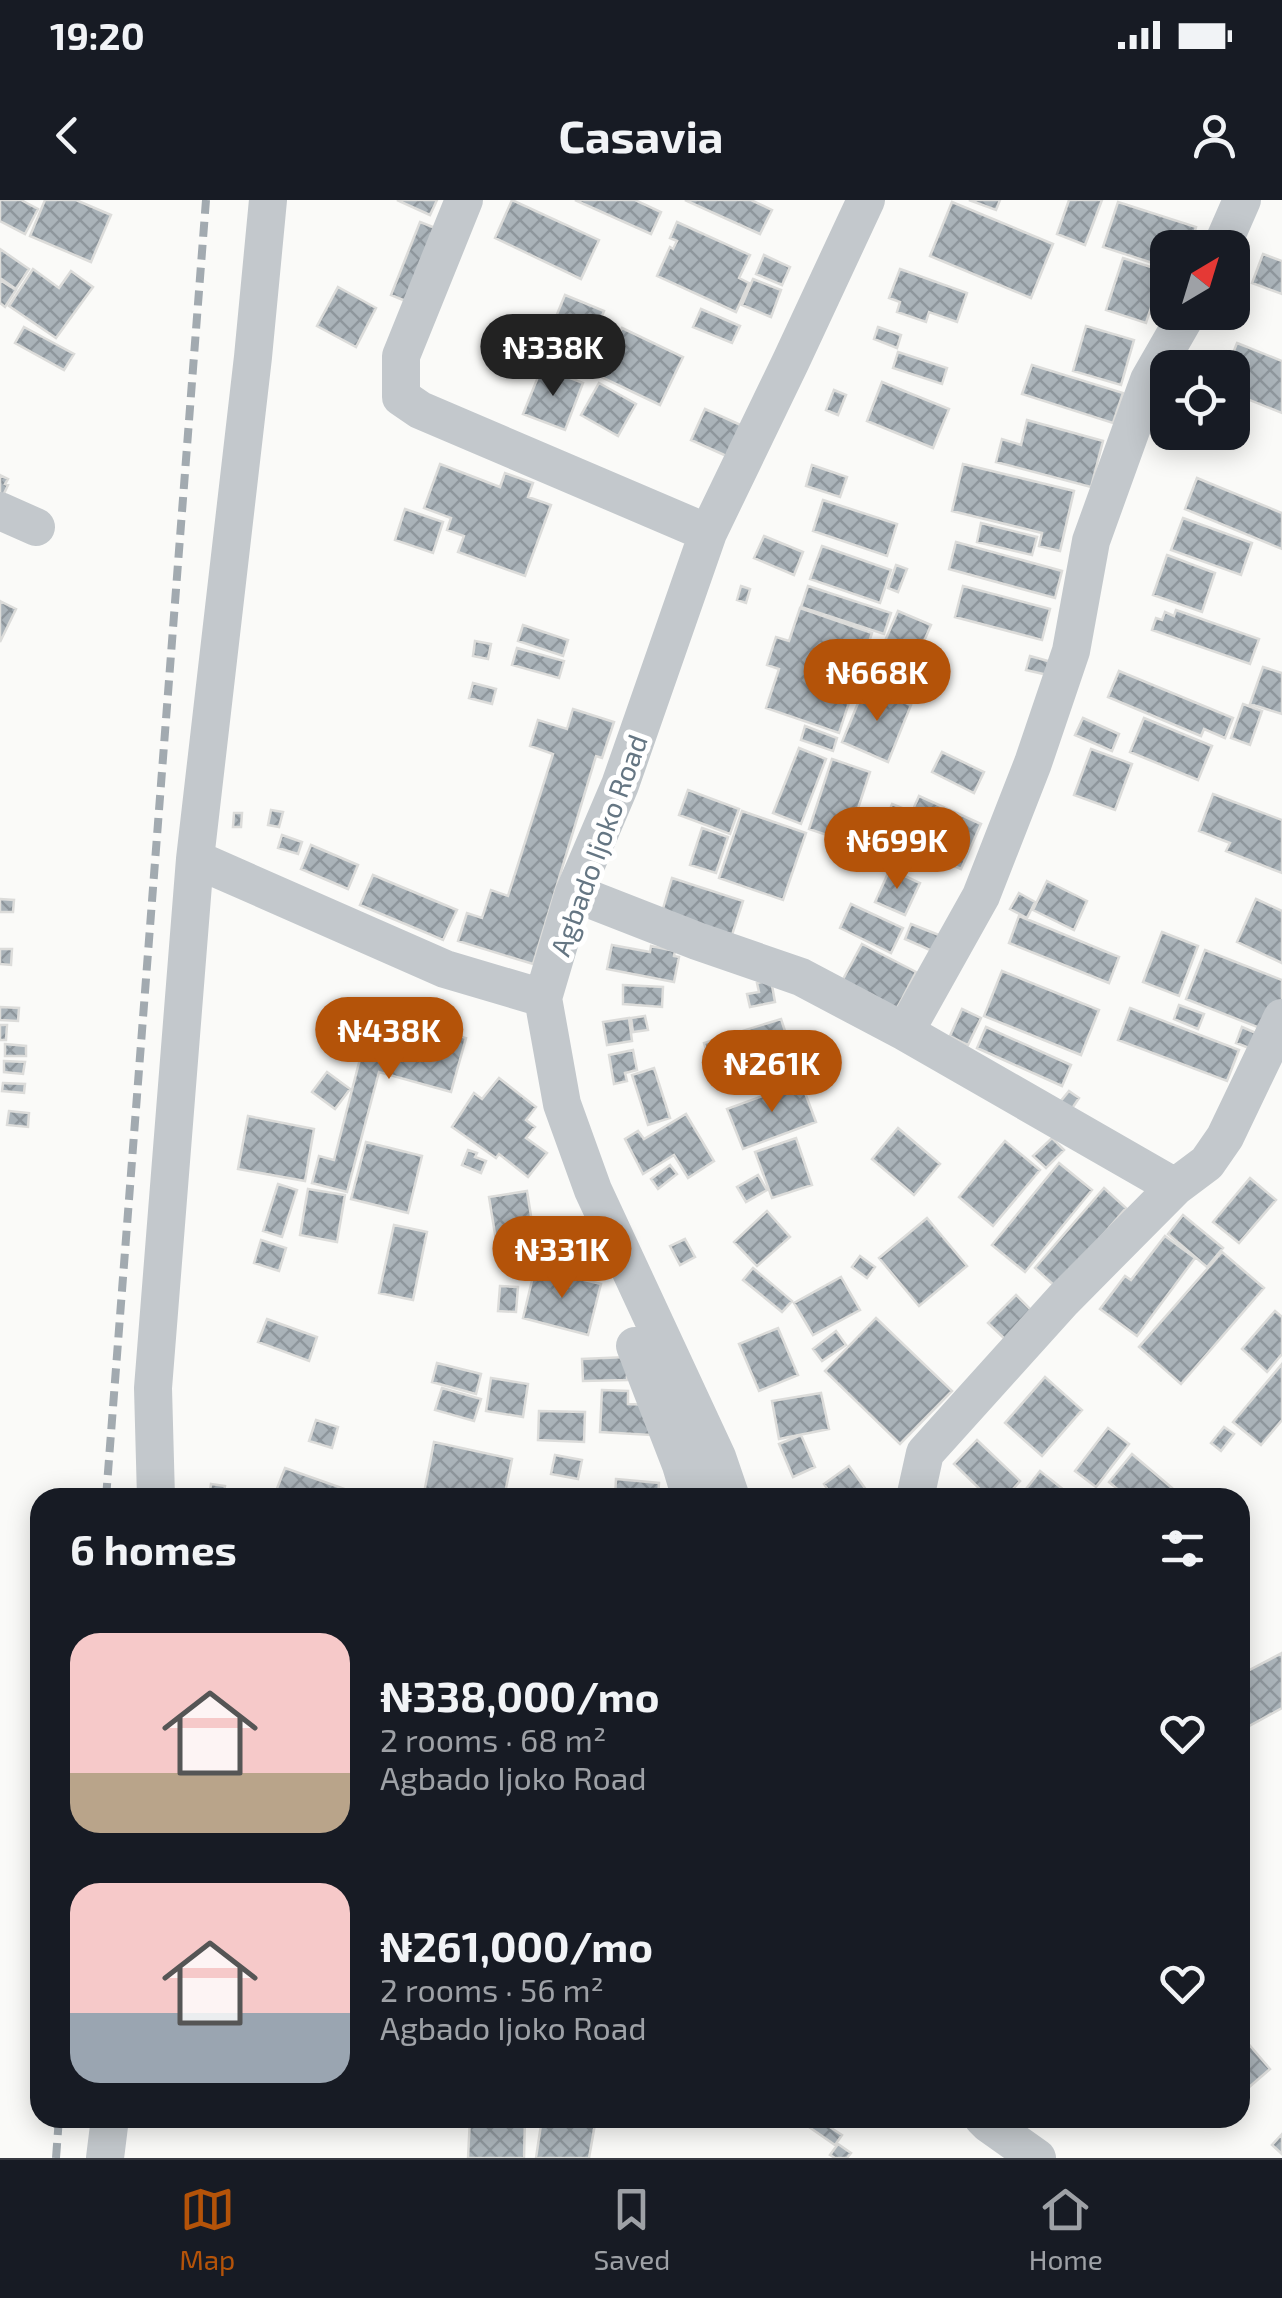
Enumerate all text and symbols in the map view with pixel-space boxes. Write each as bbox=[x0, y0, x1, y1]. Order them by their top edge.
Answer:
text: 19:20 bbox=[50, 12, 145, 58]
icon: back bbox=[40, 108, 95, 163]
text: Casavia bbox=[558, 108, 724, 162]
icon: person bbox=[1187, 108, 1242, 163]
north arrow bbox=[1150, 230, 1250, 330]
map controls bbox=[1150, 230, 1250, 450]
pin: ₦338K bbox=[483, 314, 623, 399]
text: ₦338K bbox=[502, 327, 604, 365]
button: locate bbox=[1150, 350, 1250, 450]
pin: ₦668K bbox=[807, 639, 947, 724]
text: ₦668K bbox=[826, 652, 928, 690]
street label: Agbado Ijoko Road bbox=[542, 730, 654, 960]
pin: ₦699K bbox=[827, 807, 967, 892]
text: ₦699K bbox=[846, 820, 948, 858]
pin: ₦438K bbox=[319, 997, 459, 1082]
text: ₦438K bbox=[337, 1010, 441, 1048]
pin: ₦261K bbox=[702, 1030, 842, 1115]
text: ₦261K bbox=[724, 1043, 820, 1081]
pin: ₦331K bbox=[492, 1216, 632, 1301]
text: ₦331K bbox=[514, 1229, 610, 1267]
icon: filters bbox=[1155, 1521, 1210, 1576]
text: 6 homes bbox=[70, 1523, 237, 1573]
text: ₦338,000/mo bbox=[380, 1670, 660, 1720]
icon: home bbox=[150, 1673, 270, 1793]
icon: heart bbox=[1155, 1706, 1210, 1761]
text: 2 rooms · 68 m² bbox=[380, 1720, 606, 1758]
text: Agbado Ijoko Road bbox=[380, 1758, 647, 1796]
text: ₦261,000/mo bbox=[380, 1920, 653, 1970]
icon: home bbox=[150, 1923, 270, 2043]
icon: heart bbox=[1155, 1956, 1210, 2011]
text: 2 rooms · 56 m² bbox=[380, 1970, 604, 2008]
text: Agbado Ijoko Road bbox=[380, 2008, 647, 2046]
tab: Map bbox=[179, 2182, 235, 2276]
tab: Saved bbox=[594, 2182, 670, 2276]
tab: Home bbox=[1029, 2182, 1103, 2276]

